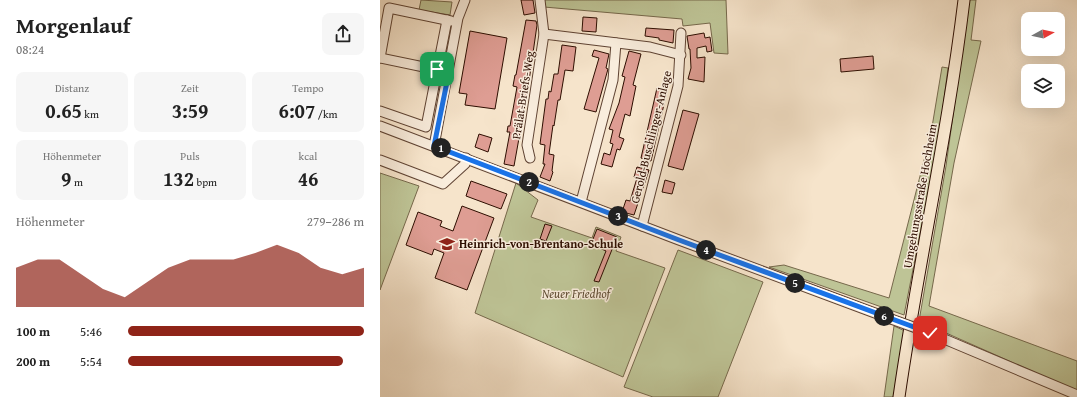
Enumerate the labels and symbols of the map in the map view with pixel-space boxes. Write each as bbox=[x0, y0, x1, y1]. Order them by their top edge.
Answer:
north arrow bbox=[1021, 12, 1065, 56]
street label: Prälat-Briefs-Weg bbox=[507, 49, 538, 140]
pin bbox=[420, 52, 454, 86]
street label: Gerold-Buschlinger-Anlage bbox=[626, 68, 675, 205]
street label: Umgehungsstraße Hochheim bbox=[898, 122, 941, 269]
pin: 1 bbox=[431, 138, 451, 158]
pin: 2 bbox=[519, 172, 539, 192]
pin: 3 bbox=[608, 206, 628, 226]
school or university icon: Heinrich-von-Brentano-Schule bbox=[438, 235, 456, 253]
place label: Heinrich-von-Brentano-Schule bbox=[459, 235, 623, 252]
pin: 4 bbox=[696, 240, 716, 260]
pin: 5 bbox=[785, 273, 805, 293]
park label: Neuer Friedhof bbox=[542, 285, 613, 302]
pin: 6 bbox=[874, 306, 894, 326]
pin bbox=[913, 316, 947, 350]

